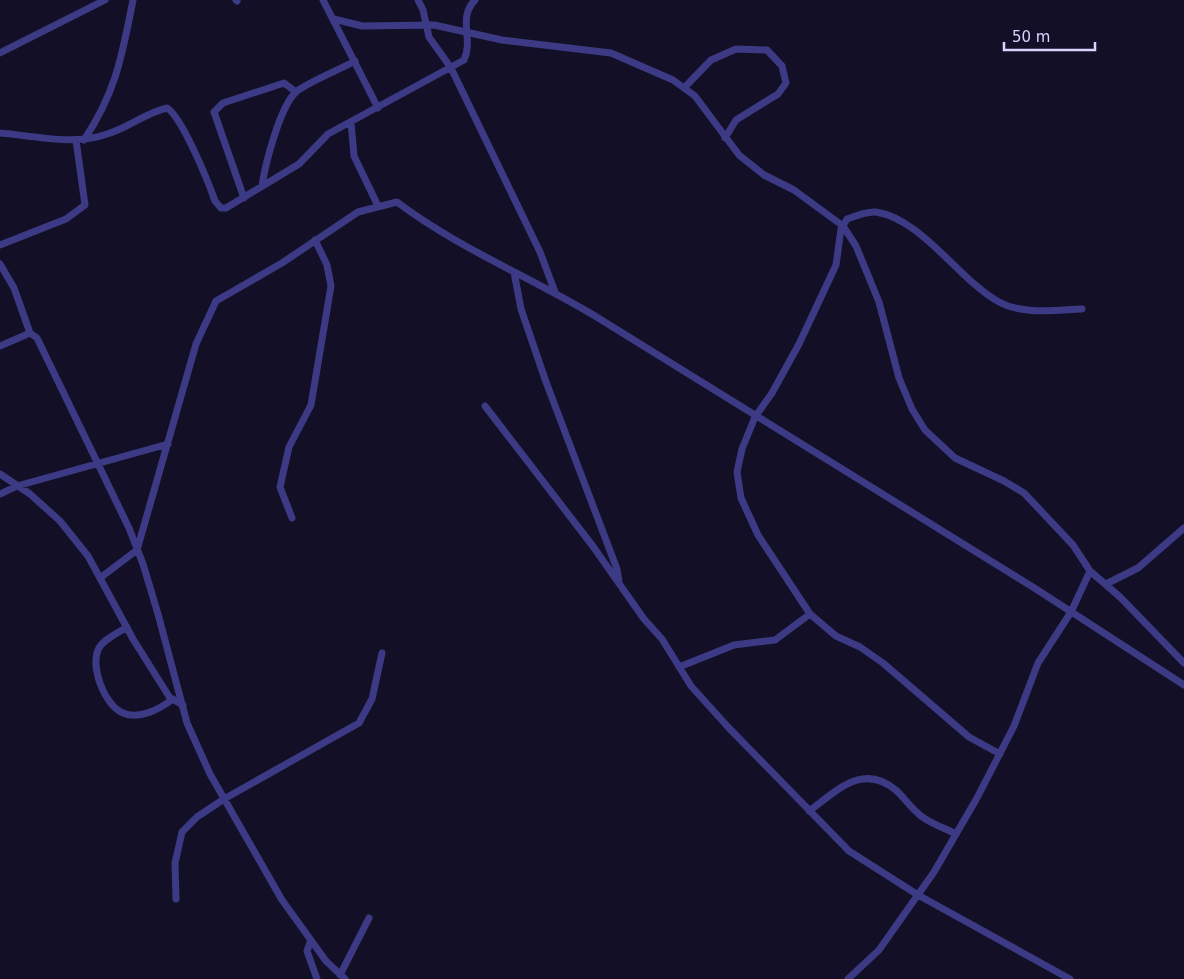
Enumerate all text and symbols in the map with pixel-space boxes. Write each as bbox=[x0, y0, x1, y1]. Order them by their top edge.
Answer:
scale bar bbox=[1004, 20, 1095, 52]
text: 50 m bbox=[1012, 28, 1050, 46]

